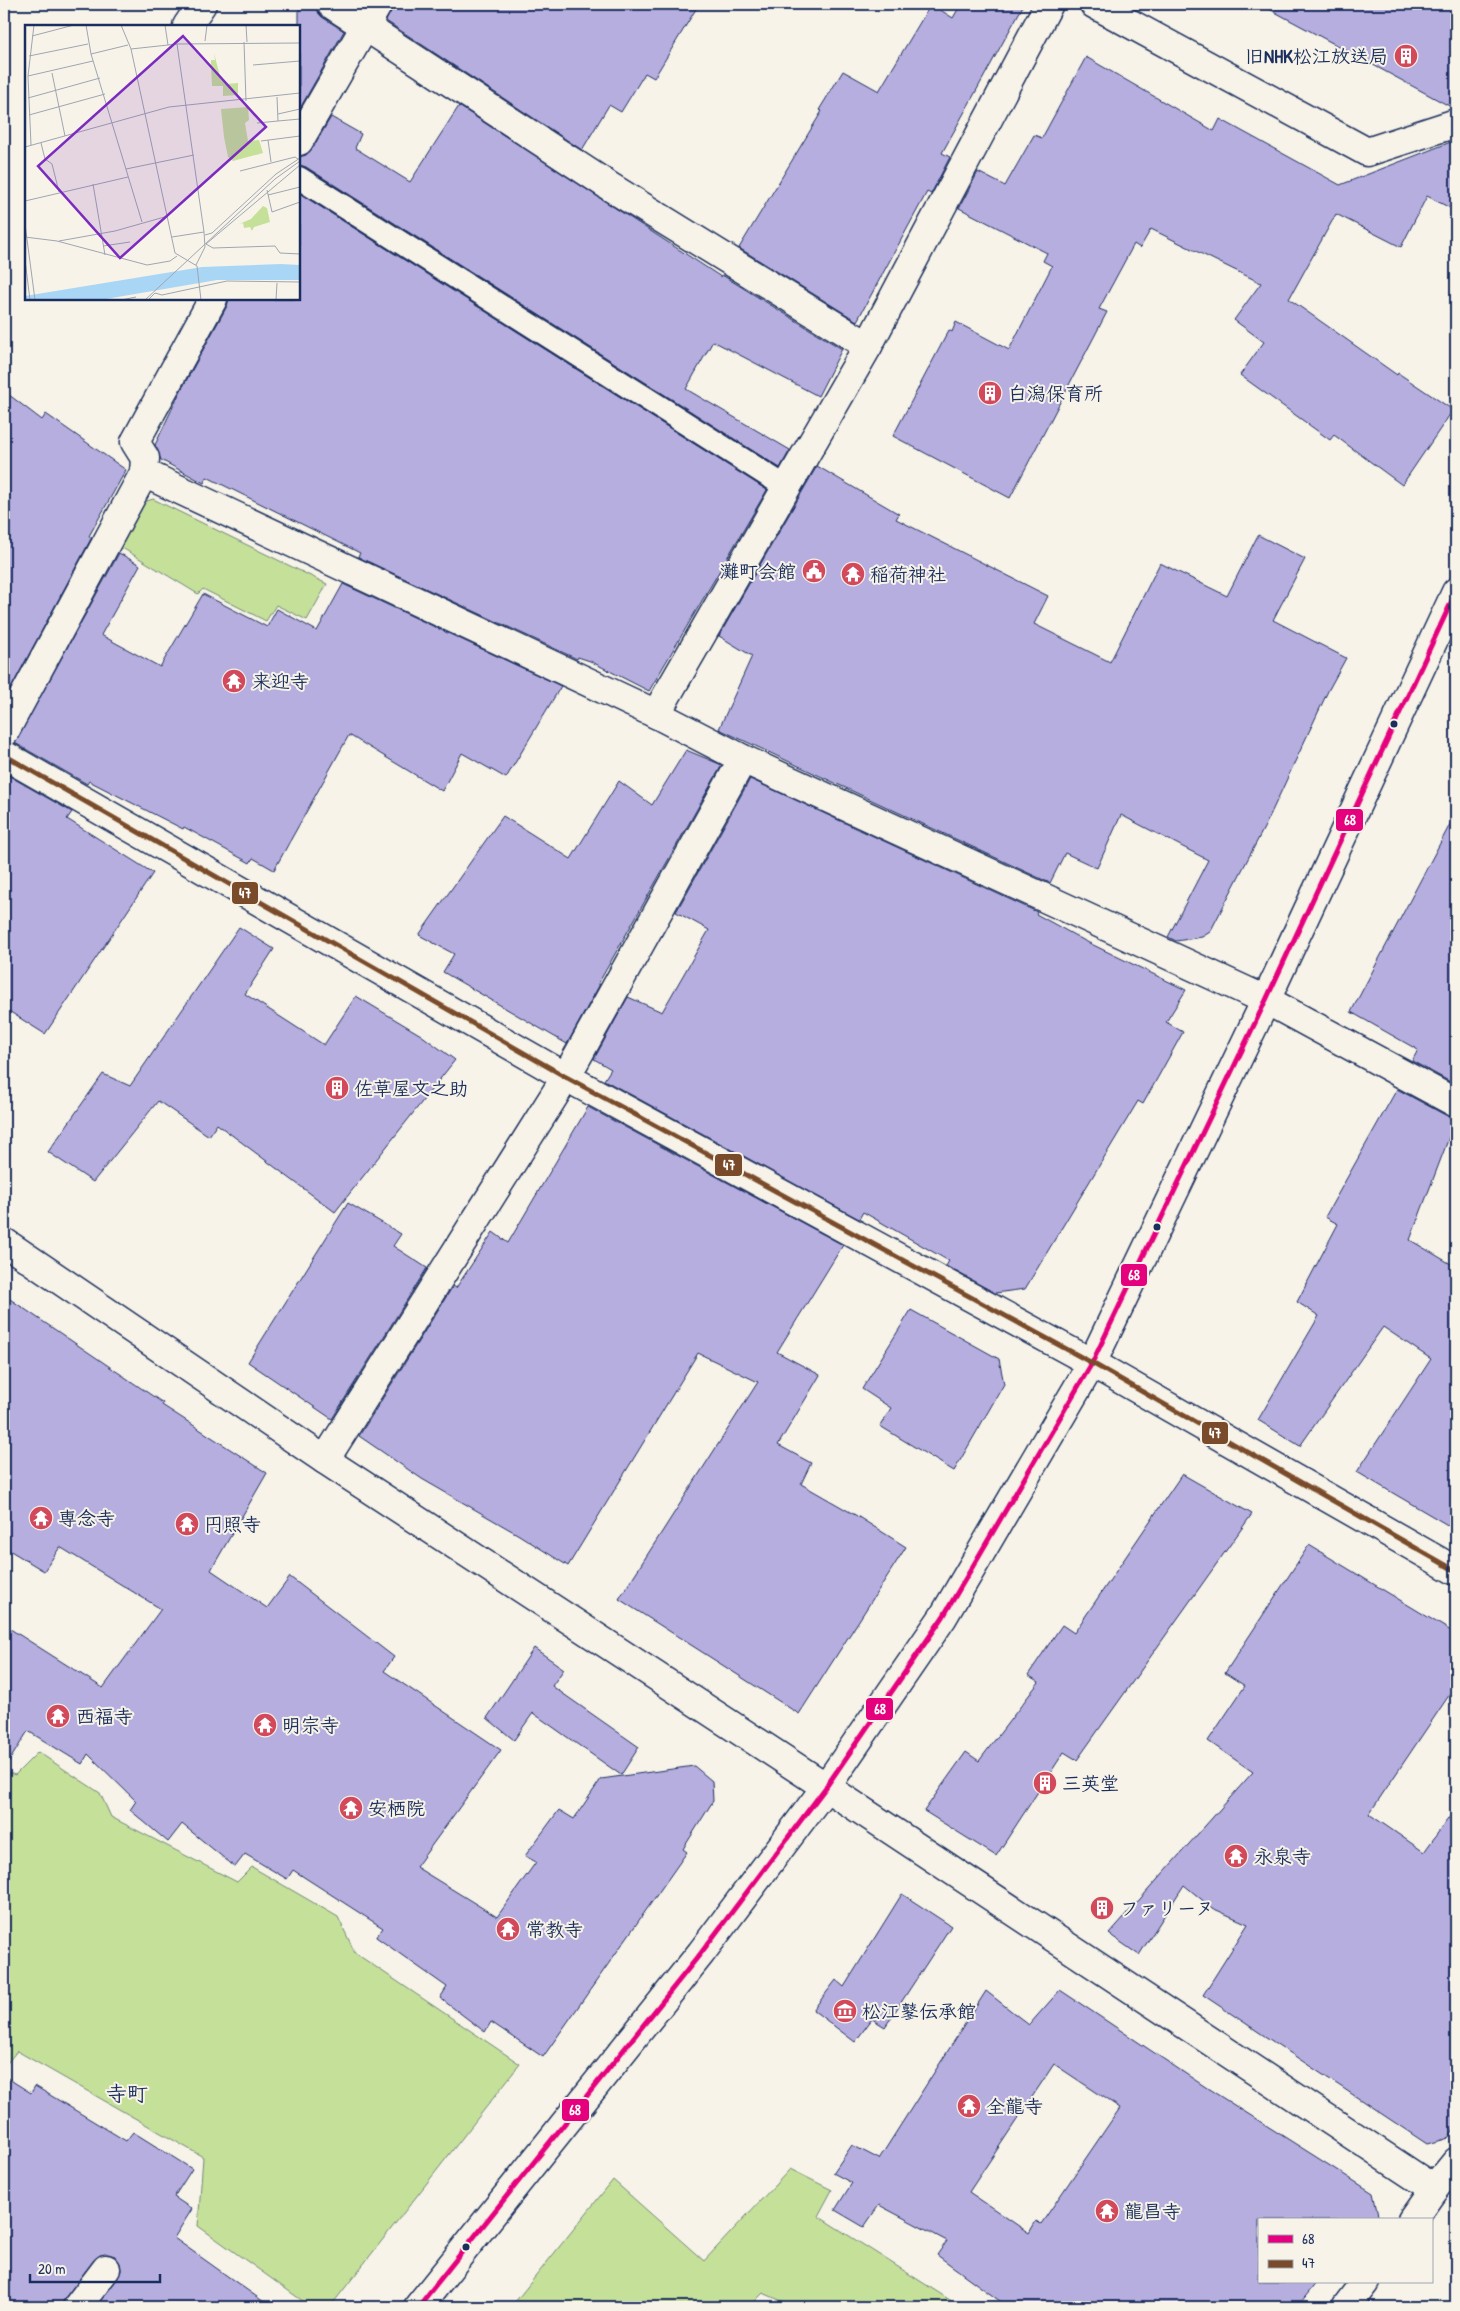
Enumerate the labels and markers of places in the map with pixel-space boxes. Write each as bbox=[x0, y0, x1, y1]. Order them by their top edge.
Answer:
place label: 旧NHK松江放送局 bbox=[1245, 43, 1388, 69]
building icon: 旧NHK松江放送局 bbox=[1393, 43, 1419, 69]
building icon: 白潟保育所 bbox=[977, 380, 1003, 406]
place label: 白潟保育所 bbox=[1008, 380, 1103, 406]
place label: 灘町会館 bbox=[720, 558, 796, 584]
public building icon: 灘町会館 bbox=[801, 558, 827, 584]
temple icon: 稲荷神社 bbox=[840, 561, 866, 587]
place label: 稲荷神社 bbox=[870, 561, 946, 587]
temple icon: 来迎寺 bbox=[221, 668, 247, 694]
place label: 来迎寺 bbox=[252, 668, 309, 694]
unlabelled marker bbox=[1389, 719, 1399, 729]
building icon: 佐草屋文之助 bbox=[324, 1075, 350, 1101]
place label: 佐草屋文之助 bbox=[354, 1075, 468, 1101]
unlabelled marker bbox=[1152, 1222, 1162, 1232]
temple icon: 専念寺 bbox=[28, 1505, 54, 1531]
place label: 専念寺 bbox=[58, 1505, 115, 1531]
temple icon: 円照寺 bbox=[174, 1511, 200, 1537]
place label: 円照寺 bbox=[204, 1511, 261, 1537]
temple icon: 西福寺 bbox=[45, 1703, 71, 1729]
place label: 西福寺 bbox=[76, 1703, 133, 1729]
temple icon: 明宗寺 bbox=[252, 1712, 278, 1738]
place label: 明宗寺 bbox=[282, 1712, 339, 1738]
building icon: 三英堂 bbox=[1032, 1770, 1058, 1796]
place label: 三英堂 bbox=[1062, 1770, 1119, 1796]
temple icon: 安栖院 bbox=[338, 1795, 364, 1821]
place label: 安栖院 bbox=[368, 1795, 425, 1821]
temple icon: 永泉寺 bbox=[1223, 1843, 1249, 1869]
place label: 永泉寺 bbox=[1254, 1843, 1311, 1869]
building icon: ファリーヌ bbox=[1089, 1895, 1115, 1921]
place label: ファリーヌ bbox=[1120, 1895, 1214, 1921]
temple icon: 常教寺 bbox=[495, 1916, 521, 1942]
place label: 常教寺 bbox=[526, 1916, 583, 1942]
museum icon: 松江鼕伝承館 bbox=[832, 1998, 858, 2024]
place label: 松江鼕伝承館 bbox=[862, 1998, 976, 2024]
temple icon: 全龍寺 bbox=[956, 2093, 982, 2119]
place label: 全龍寺 bbox=[986, 2093, 1043, 2119]
temple icon: 龍昌寺 bbox=[1094, 2198, 1120, 2224]
place label: 龍昌寺 bbox=[1124, 2198, 1181, 2224]
unlabelled marker bbox=[461, 2242, 471, 2252]

